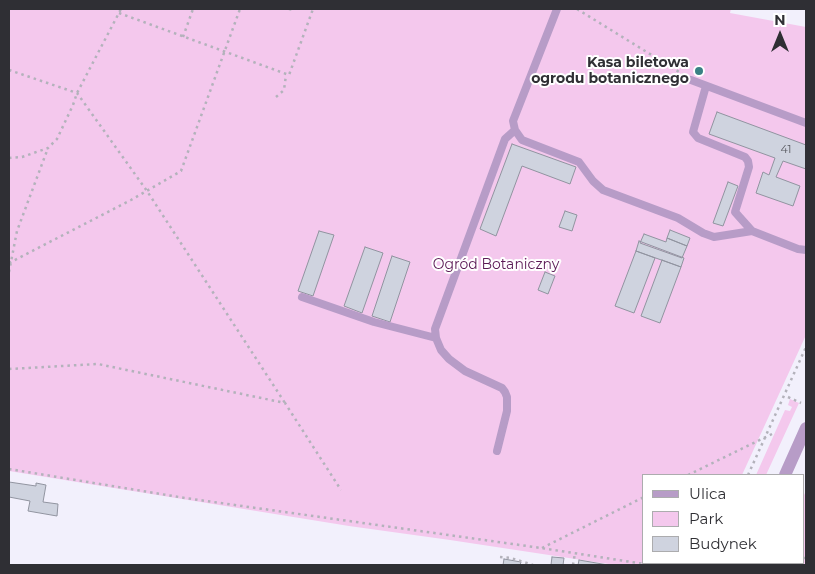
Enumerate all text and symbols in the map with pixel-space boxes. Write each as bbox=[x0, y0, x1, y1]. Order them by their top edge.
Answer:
north arrow bbox=[755, 10, 805, 60]
text: N bbox=[774, 11, 786, 29]
place label: Kasa biletowa ogrodu botanicznego bbox=[531, 55, 689, 88]
marker: Kasa biletowa ogrodu botanicznego bbox=[693, 65, 705, 77]
house number: 41 bbox=[781, 143, 791, 157]
park label: Ogród Botaniczny bbox=[433, 257, 559, 273]
legend bbox=[642, 474, 805, 564]
text: Ulica bbox=[689, 484, 726, 503]
text: Park bbox=[689, 509, 723, 528]
text: Budynek bbox=[689, 534, 757, 553]

